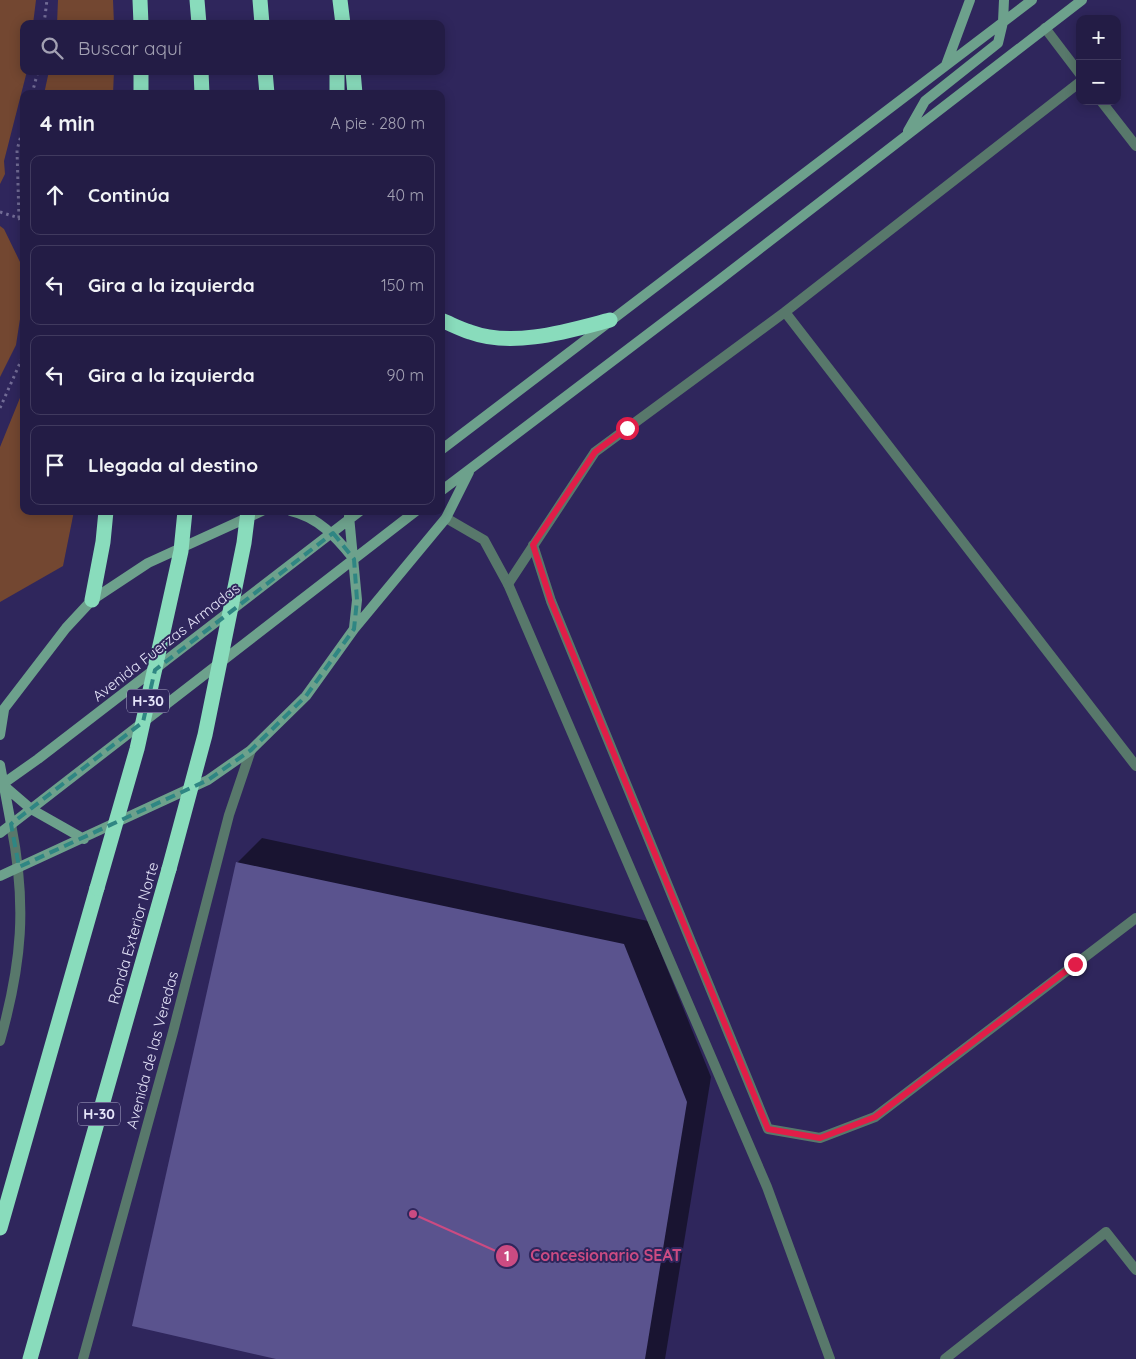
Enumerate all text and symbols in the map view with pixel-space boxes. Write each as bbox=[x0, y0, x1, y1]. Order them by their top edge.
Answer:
map controls bbox=[1076, 15, 1121, 105]
button: + bbox=[1076, 15, 1121, 60]
search box bbox=[20, 20, 445, 75]
icon: search bbox=[38, 34, 66, 62]
text: Buscar aquí bbox=[78, 36, 182, 60]
button: − bbox=[1076, 60, 1121, 105]
text: 4 min bbox=[40, 110, 95, 136]
text: A pie · 280 m bbox=[330, 113, 425, 133]
icon: ahead bbox=[41, 181, 69, 209]
text: Continúa bbox=[88, 183, 170, 207]
text: 40 m bbox=[387, 185, 424, 205]
icon: left bbox=[41, 271, 69, 299]
text: Gira a la izquierda bbox=[88, 273, 255, 297]
text: 150 m bbox=[381, 275, 424, 295]
icon: left bbox=[41, 361, 69, 389]
text: Gira a la izquierda bbox=[88, 363, 255, 387]
text: 90 m bbox=[387, 365, 424, 385]
route start bbox=[616, 417, 639, 440]
icon: arrive bbox=[41, 451, 69, 479]
text: Llegada al destino bbox=[88, 453, 258, 477]
street label: Avenida Fuerzas Armadas bbox=[89, 579, 243, 705]
road number: H-30 bbox=[127, 689, 169, 712]
street label: Ronda Exterior Norte bbox=[104, 860, 162, 1006]
route end bbox=[1064, 953, 1087, 976]
street label: Avenida de las Veredas bbox=[122, 969, 182, 1131]
road number: H-30 bbox=[78, 1102, 120, 1126]
callout: Concesionario SEAT bbox=[495, 1240, 691, 1271]
text: Concesionario SEAT bbox=[530, 1245, 682, 1265]
text: 1 bbox=[504, 1246, 510, 1265]

